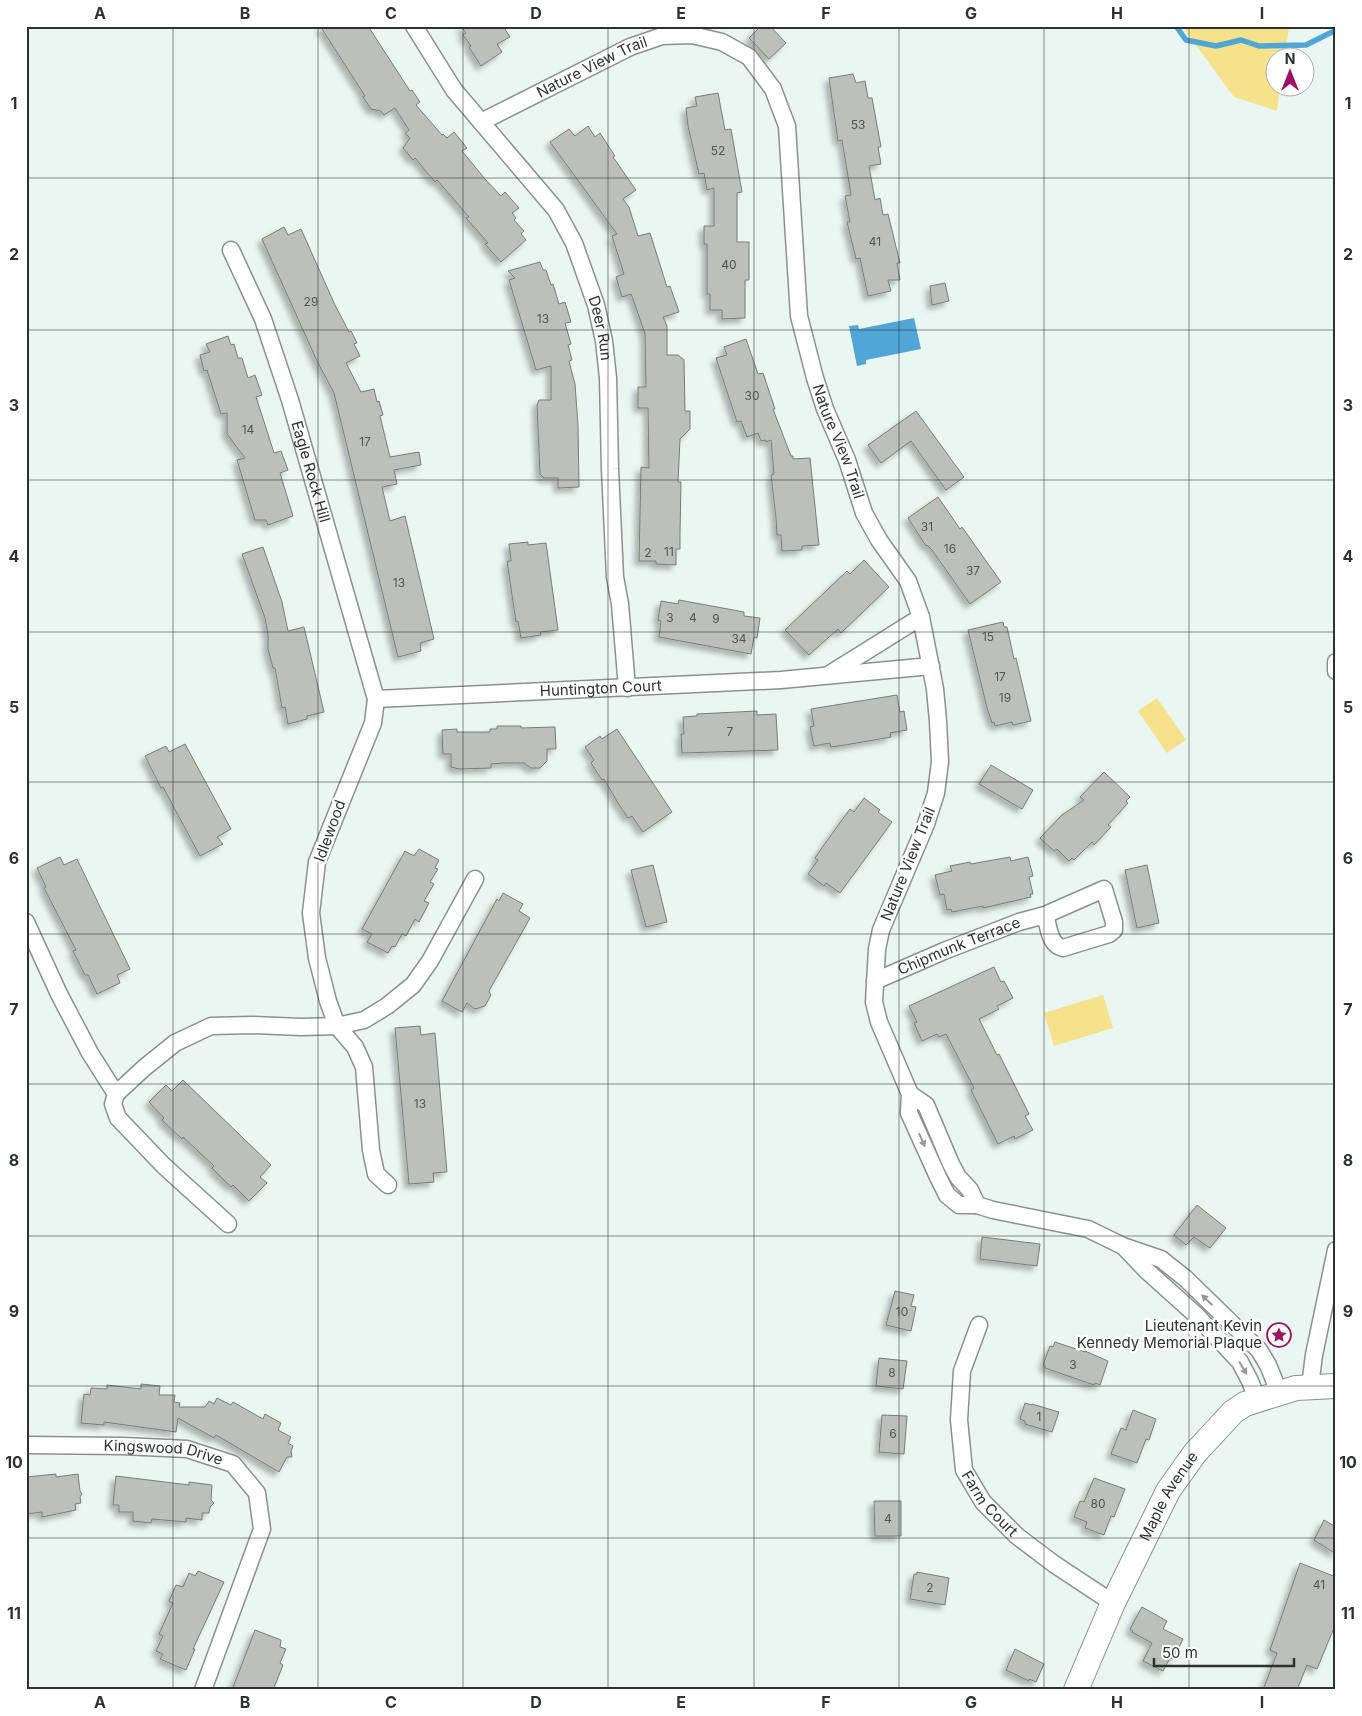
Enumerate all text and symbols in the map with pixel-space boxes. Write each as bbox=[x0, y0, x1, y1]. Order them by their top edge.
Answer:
text: A bbox=[94, 3, 106, 23]
text: B bbox=[240, 3, 250, 23]
text: C bbox=[385, 3, 397, 23]
text: D bbox=[530, 3, 542, 23]
text: E bbox=[676, 3, 686, 23]
text: F bbox=[821, 3, 831, 23]
text: G bbox=[965, 3, 977, 23]
text: H bbox=[1111, 3, 1123, 23]
text: I bbox=[1260, 3, 1264, 23]
street label: Nature View Trail bbox=[533, 32, 650, 102]
north arrow bbox=[1264, 48, 1314, 98]
text: N bbox=[1285, 50, 1295, 67]
text: 1 bbox=[11, 93, 17, 113]
text: 1 bbox=[1345, 93, 1351, 113]
house number: 53 bbox=[851, 117, 865, 132]
house number: 52 bbox=[711, 143, 725, 158]
house number: 41 bbox=[869, 234, 881, 249]
text: 2 bbox=[9, 244, 19, 264]
text: 2 bbox=[1343, 244, 1353, 264]
house number: 40 bbox=[721, 257, 737, 272]
street label: Deer Run bbox=[584, 293, 616, 361]
house number: 29 bbox=[304, 294, 318, 309]
house number: 13 bbox=[537, 311, 549, 326]
street label: Nature View Trail bbox=[809, 382, 869, 501]
house number: 30 bbox=[745, 388, 759, 403]
text: 3 bbox=[9, 395, 19, 415]
text: 3 bbox=[1343, 395, 1353, 415]
street label: Eagle Rock Hill bbox=[287, 419, 335, 525]
house number: 14 bbox=[242, 422, 255, 437]
house number: 17 bbox=[359, 434, 371, 449]
house number: 31 bbox=[921, 519, 933, 534]
house number: 16 bbox=[944, 541, 956, 556]
house number: 11 bbox=[664, 544, 674, 559]
house number: 2 bbox=[644, 545, 652, 560]
text: 4 bbox=[9, 546, 20, 566]
text: 4 bbox=[1343, 546, 1354, 566]
house number: 37 bbox=[966, 563, 980, 578]
house number: 13 bbox=[393, 575, 405, 590]
house number: 3 bbox=[666, 610, 674, 625]
house number: 4 bbox=[689, 610, 697, 625]
house number: 9 bbox=[712, 611, 720, 626]
house number: 15 bbox=[982, 629, 994, 644]
house number: 34 bbox=[731, 631, 747, 646]
house number: 17 bbox=[994, 669, 1006, 684]
street label: Huntington Court bbox=[539, 676, 662, 700]
house number: 19 bbox=[999, 690, 1011, 705]
text: 5 bbox=[9, 697, 19, 717]
text: 5 bbox=[1343, 697, 1353, 717]
house number: 7 bbox=[727, 724, 734, 739]
street label: Idlewood bbox=[310, 797, 349, 864]
street label: Nature View Trail bbox=[876, 804, 939, 923]
text: 6 bbox=[9, 848, 19, 868]
text: 6 bbox=[1343, 848, 1353, 868]
street label: Chipmunk Terrace bbox=[895, 912, 1023, 979]
text: 7 bbox=[9, 999, 19, 1019]
text: 7 bbox=[1343, 999, 1353, 1019]
house number: 13 bbox=[414, 1096, 426, 1111]
one-way arrow bbox=[918, 1133, 926, 1147]
text: 8 bbox=[9, 1150, 19, 1170]
text: 8 bbox=[1343, 1150, 1353, 1170]
one-way arrow bbox=[1201, 1294, 1213, 1306]
text: 9 bbox=[9, 1301, 19, 1321]
text: 9 bbox=[1343, 1301, 1353, 1321]
house number: 10 bbox=[896, 1304, 908, 1319]
place label: Lieutenant Kevin Kennedy Memorial Plaque bbox=[1077, 1316, 1262, 1352]
place icon: Lieutenant Kevin Kennedy Memorial Plaque bbox=[1266, 1322, 1292, 1348]
house number: 3 bbox=[1069, 1357, 1077, 1372]
one-way arrow bbox=[1238, 1362, 1248, 1375]
house number: 8 bbox=[888, 1365, 896, 1380]
house number: 1 bbox=[1037, 1409, 1041, 1424]
house number: 6 bbox=[889, 1426, 897, 1441]
street label: Kingswood Drive bbox=[104, 1436, 226, 1469]
street label: Maple Avenue bbox=[1135, 1448, 1202, 1544]
text: 10 bbox=[5, 1452, 23, 1472]
text: 10 bbox=[1339, 1452, 1357, 1472]
street label: Farm Court bbox=[958, 1467, 1022, 1540]
house number: 80 bbox=[1091, 1496, 1106, 1511]
house number: 4 bbox=[884, 1511, 892, 1526]
house number: 41 bbox=[1313, 1577, 1325, 1592]
house number: 2 bbox=[926, 1580, 934, 1595]
text: 11 bbox=[7, 1603, 21, 1623]
text: 11 bbox=[1341, 1603, 1355, 1623]
scale bar bbox=[1154, 1636, 1294, 1668]
text: 50 m bbox=[1162, 1643, 1198, 1662]
text: A bbox=[94, 1692, 106, 1712]
text: B bbox=[240, 1692, 250, 1712]
text: C bbox=[385, 1692, 397, 1712]
text: D bbox=[530, 1692, 542, 1712]
text: E bbox=[676, 1692, 686, 1712]
text: F bbox=[821, 1692, 831, 1712]
text: G bbox=[965, 1692, 977, 1712]
text: H bbox=[1111, 1692, 1123, 1712]
text: I bbox=[1260, 1692, 1264, 1712]

